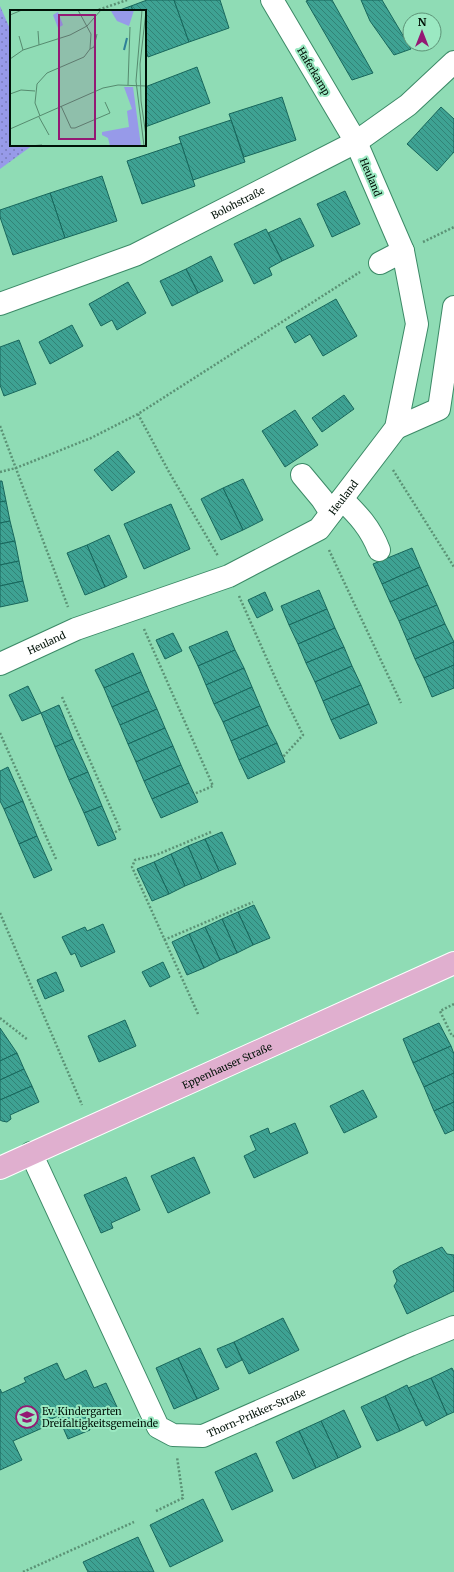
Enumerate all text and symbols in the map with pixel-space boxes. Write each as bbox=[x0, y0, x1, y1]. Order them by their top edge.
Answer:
inset map bbox=[10, 10, 146, 146]
north arrow bbox=[402, 12, 442, 52]
text: N bbox=[418, 15, 427, 29]
street label: Haferkamp bbox=[294, 45, 333, 98]
street label: Heuland bbox=[357, 156, 384, 198]
street label: Bolohstraße bbox=[209, 184, 267, 222]
street label: Heuland bbox=[326, 478, 361, 518]
street label: Heuland bbox=[25, 629, 68, 657]
street label: Eppenhauser Straße bbox=[180, 1040, 274, 1092]
street label: Thorn-Prikker-Straße bbox=[205, 1386, 308, 1441]
school or university icon: Ev. Kindergarten Dreifaltigkeitsgemeinde bbox=[14, 1404, 40, 1430]
place label: Ev. Kindergarten Dreifaltigkeitsgemeinde bbox=[42, 1405, 158, 1430]

